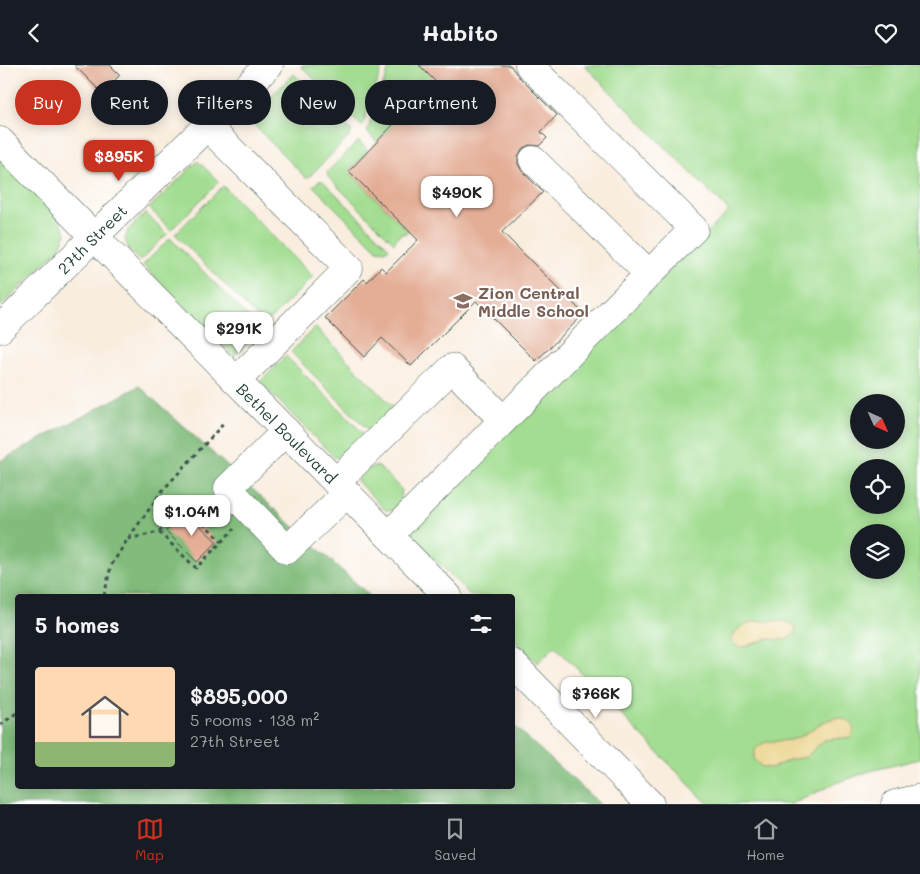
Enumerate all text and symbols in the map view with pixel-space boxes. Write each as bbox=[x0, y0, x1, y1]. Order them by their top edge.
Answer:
text: Habito bbox=[422, 18, 498, 47]
icon: back bbox=[20, 19, 48, 47]
icon: heart bbox=[872, 19, 900, 47]
chip: Buy bbox=[15, 80, 81, 125]
chip: Rent bbox=[91, 80, 168, 125]
chip: Filters bbox=[178, 80, 271, 125]
chip: New bbox=[281, 80, 355, 125]
chip: Apartment bbox=[365, 80, 496, 125]
pin: $895K bbox=[84, 139, 154, 182]
text: $895K bbox=[94, 145, 144, 166]
pin: $490K bbox=[422, 175, 492, 218]
text: $490K bbox=[432, 181, 482, 202]
street label: 27th Street bbox=[53, 200, 131, 278]
place label: Zion Central Middle School bbox=[478, 282, 589, 321]
school or university icon: Zion Central Middle School bbox=[452, 290, 474, 312]
pin: $291K bbox=[204, 311, 274, 354]
text: $291K bbox=[216, 317, 262, 338]
street label: Bethel Boulevard bbox=[232, 378, 342, 488]
north arrow bbox=[850, 394, 905, 449]
map controls bbox=[850, 394, 905, 579]
button: locate bbox=[850, 459, 905, 514]
pin: $1.04M bbox=[151, 495, 233, 537]
text: $1.04M bbox=[164, 500, 220, 521]
button: layers bbox=[850, 524, 905, 579]
icon: filters bbox=[467, 610, 495, 638]
text: 5 homes bbox=[35, 611, 120, 638]
pin: $766K bbox=[561, 677, 631, 719]
text: $895,000 bbox=[190, 682, 288, 709]
text: $766K bbox=[572, 682, 620, 703]
icon: home bbox=[75, 687, 135, 747]
text: 5 rooms · 138 m² bbox=[190, 709, 319, 730]
text: 27th Street bbox=[190, 730, 280, 751]
tab: Map bbox=[135, 815, 164, 864]
tab: Saved bbox=[434, 815, 476, 864]
tab: Home bbox=[747, 815, 785, 864]

